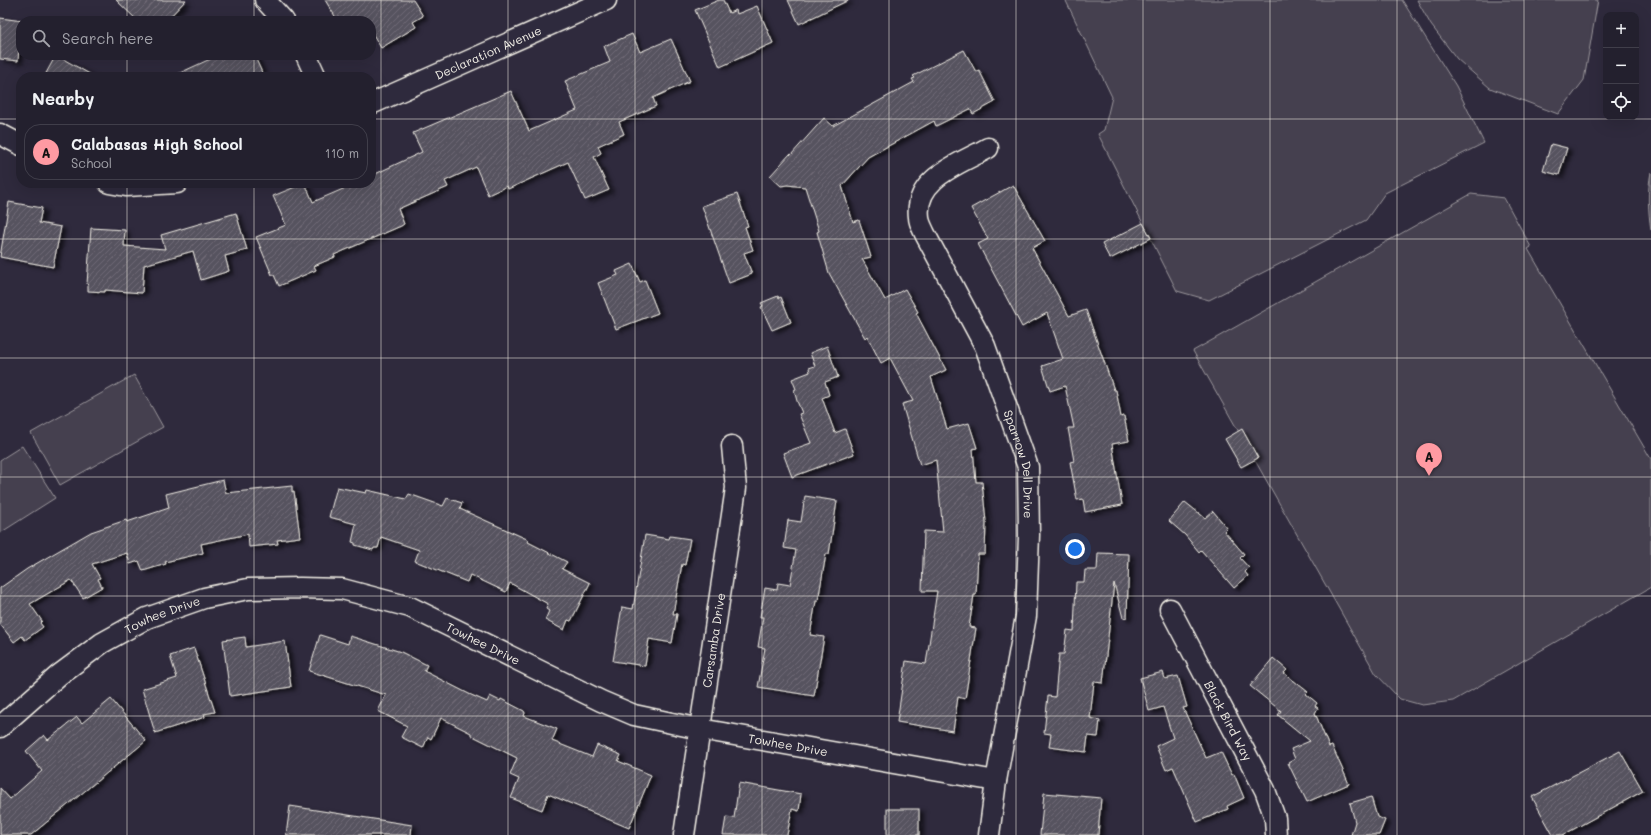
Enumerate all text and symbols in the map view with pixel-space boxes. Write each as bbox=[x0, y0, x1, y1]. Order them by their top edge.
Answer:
map controls bbox=[1603, 12, 1639, 120]
button: + bbox=[1603, 12, 1639, 48]
search box bbox=[16, 16, 376, 60]
street label: Declaration Avenue bbox=[432, 22, 544, 83]
icon: search bbox=[30, 27, 52, 49]
text: Search here bbox=[62, 28, 153, 48]
button: − bbox=[1603, 48, 1639, 84]
button: locate bbox=[1603, 84, 1639, 120]
text: Nearby bbox=[32, 87, 94, 109]
text: Calabasas High School bbox=[71, 134, 243, 154]
text: A bbox=[41, 144, 51, 161]
text: 110 m bbox=[325, 144, 359, 161]
text: School bbox=[71, 154, 112, 171]
street label: Sparrow Dell Drive bbox=[1000, 408, 1037, 518]
pin: A bbox=[1416, 443, 1442, 476]
your location bbox=[1065, 539, 1085, 559]
street label: Towhee Drive bbox=[121, 592, 202, 637]
street label: Carsamba Drive bbox=[698, 592, 728, 689]
street label: Towhee Drive bbox=[444, 618, 523, 668]
street label: Black Bird Way bbox=[1201, 678, 1256, 763]
street label: Towhee Drive bbox=[747, 730, 829, 759]

